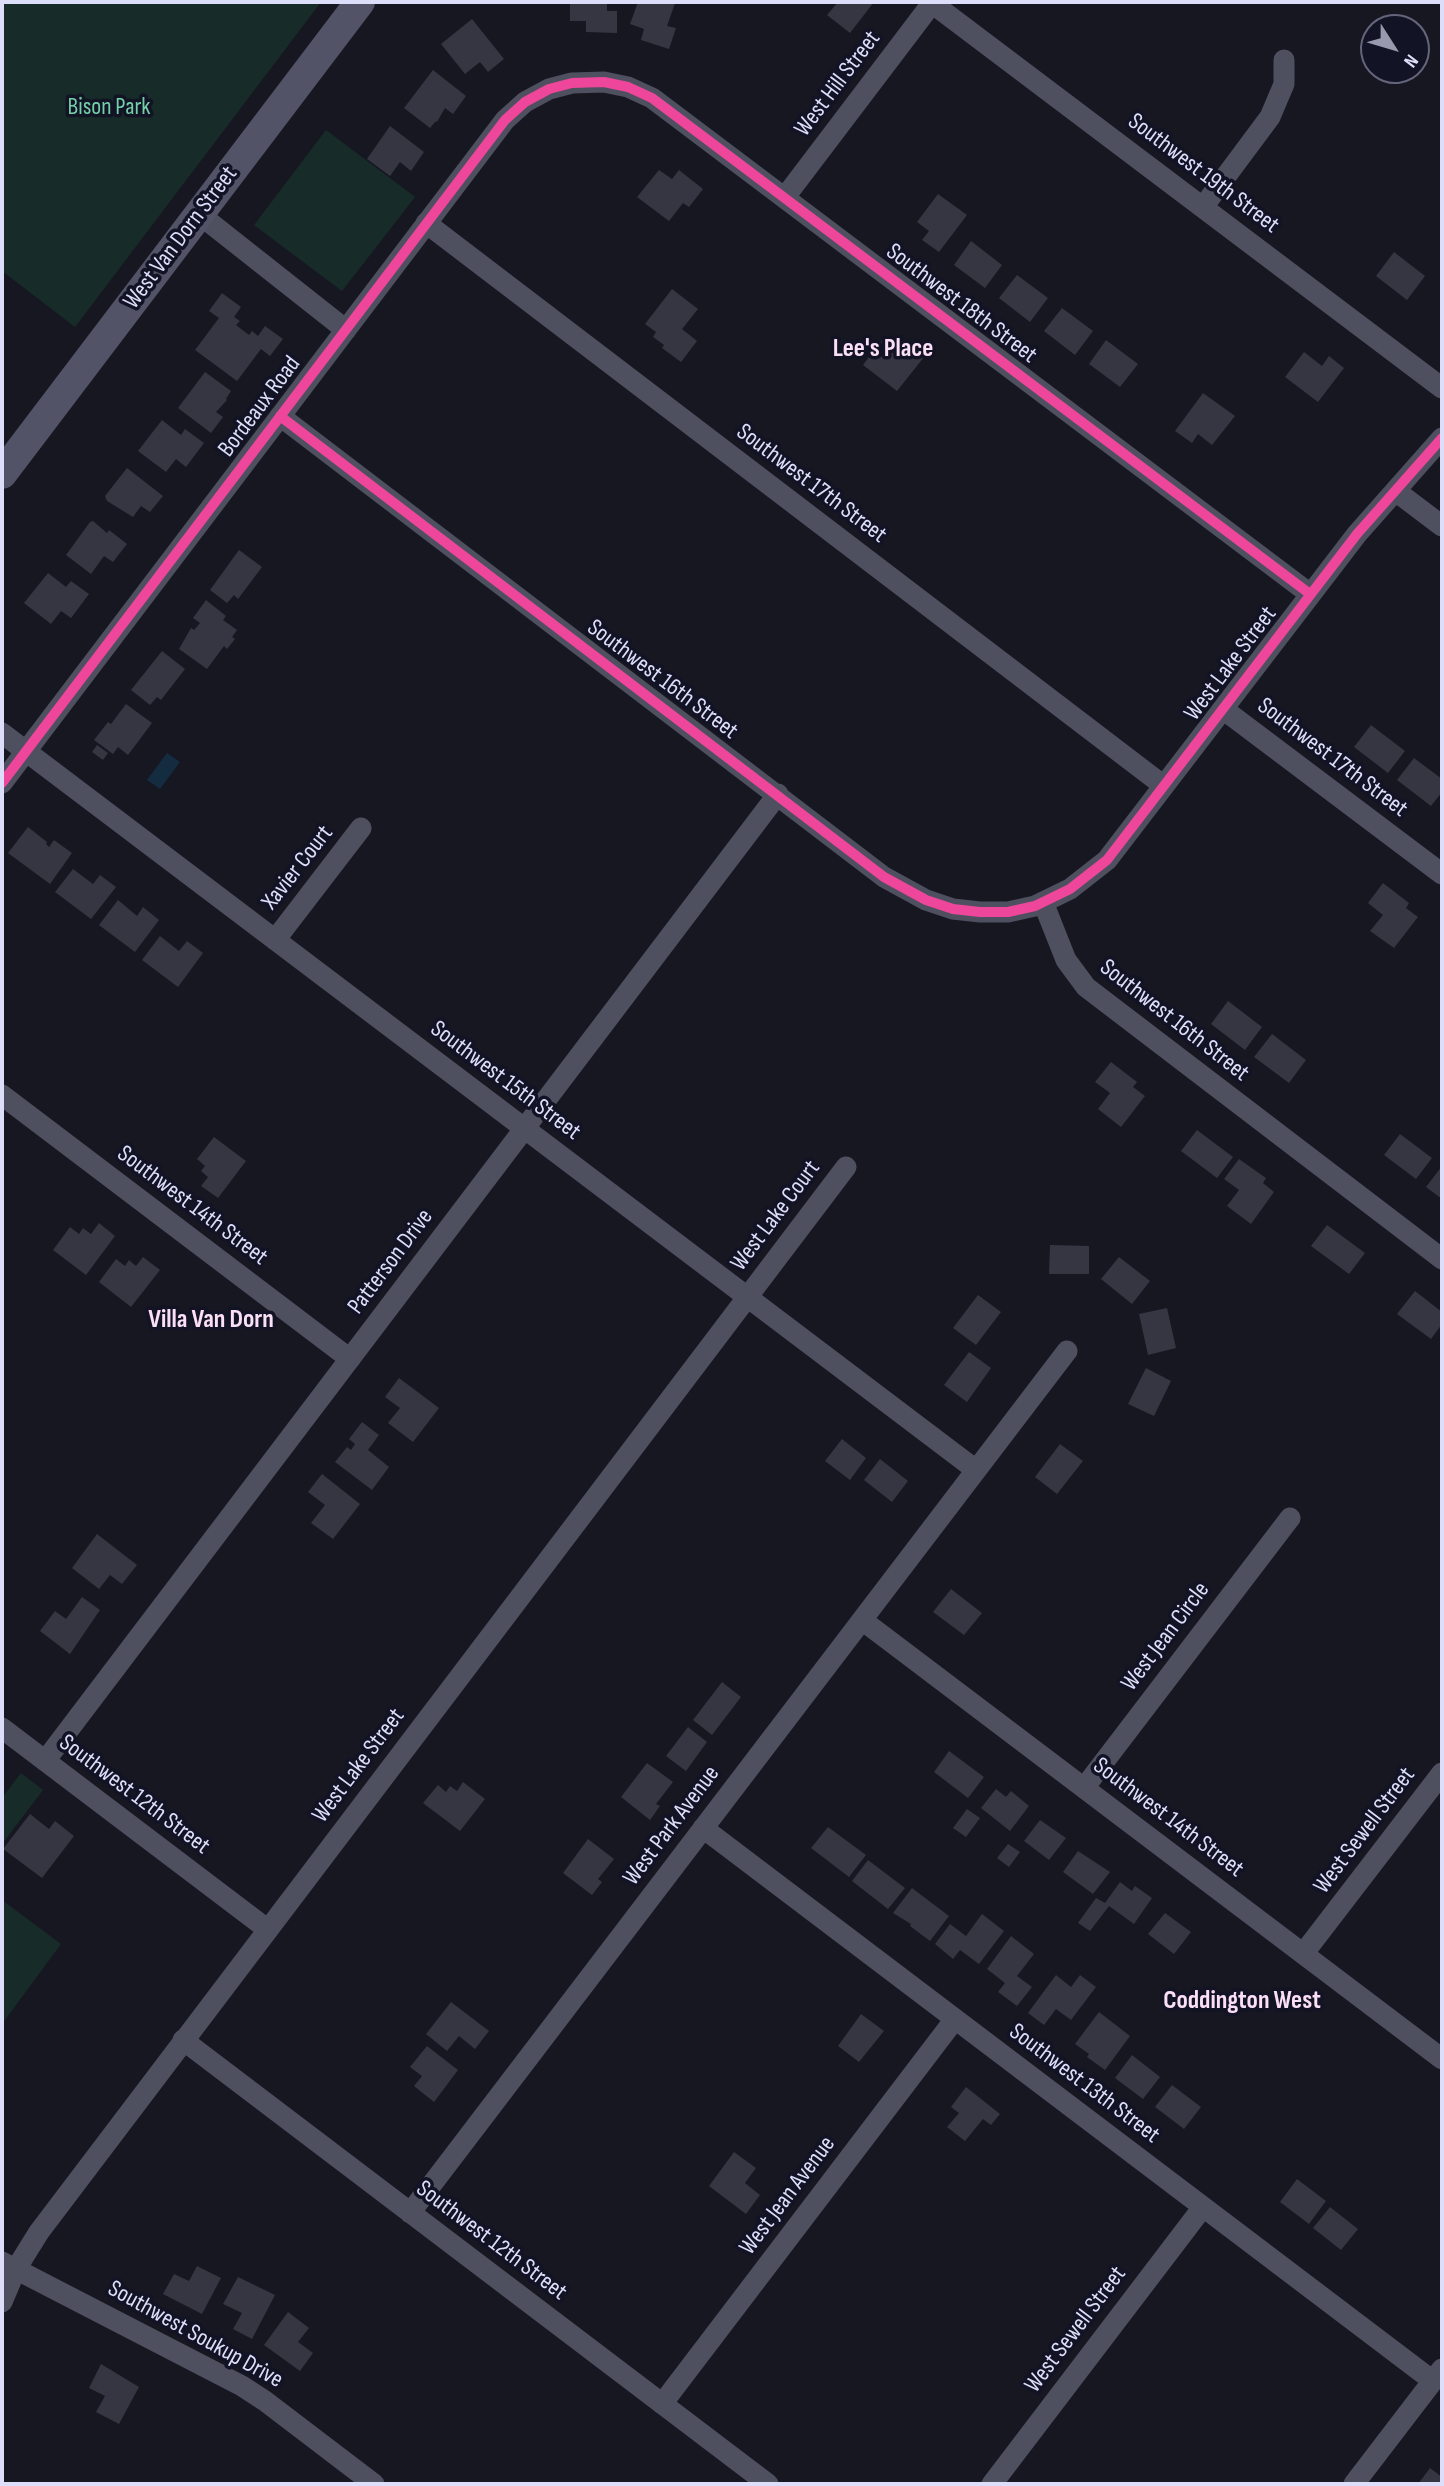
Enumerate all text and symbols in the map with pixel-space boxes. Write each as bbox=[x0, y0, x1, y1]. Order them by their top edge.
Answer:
north arrow bbox=[1360, 14, 1430, 84]
street label: West Hill Street bbox=[789, 26, 887, 142]
text: N bbox=[1398, 50, 1423, 72]
park label: Bison Park bbox=[68, 94, 150, 122]
street label: Southwest 19th Street bbox=[1122, 108, 1284, 240]
street label: West Van Dorn Street bbox=[118, 161, 244, 315]
street label: Southwest 18th Street bbox=[880, 238, 1042, 370]
district label: Lee's Place bbox=[833, 333, 933, 365]
street label: Bordeaux Road bbox=[213, 351, 307, 463]
street label: Southwest 17th Street bbox=[730, 418, 892, 550]
street label: West Lake Street bbox=[1179, 601, 1283, 727]
street label: Southwest 16th Street bbox=[581, 614, 743, 746]
street label: Southwest 17th Street bbox=[1251, 692, 1413, 824]
street label: Xavier Court bbox=[256, 820, 340, 916]
street label: Southwest 16th Street bbox=[1094, 954, 1254, 1088]
street label: Southwest 15th Street bbox=[424, 1015, 586, 1147]
street label: Southwest 14th Street bbox=[111, 1140, 273, 1272]
street label: West Lake Court bbox=[725, 1155, 827, 1277]
street label: Patterson Drive bbox=[342, 1204, 440, 1320]
district label: Villa Van Dorn bbox=[148, 1304, 274, 1336]
street label: West Jean Circle bbox=[1116, 1577, 1216, 1697]
street label: West Lake Street bbox=[307, 1703, 411, 1829]
street label: Southwest 12th Street bbox=[53, 1729, 215, 1861]
street label: Southwest 14th Street bbox=[1087, 1752, 1249, 1884]
street label: West Park Avenue bbox=[618, 1761, 726, 1891]
street label: West Sewell Street bbox=[1308, 1762, 1422, 1900]
district label: Coddington West bbox=[1163, 1985, 1321, 2017]
street label: Southwest 13th Street bbox=[1003, 2018, 1165, 2150]
street label: West Jean Avenue bbox=[734, 2131, 842, 2261]
street label: Southwest 12th Street bbox=[410, 2175, 572, 2307]
street label: West Sewell Street bbox=[1019, 2261, 1133, 2399]
street label: Southwest Soukup Drive bbox=[102, 2275, 288, 2395]

